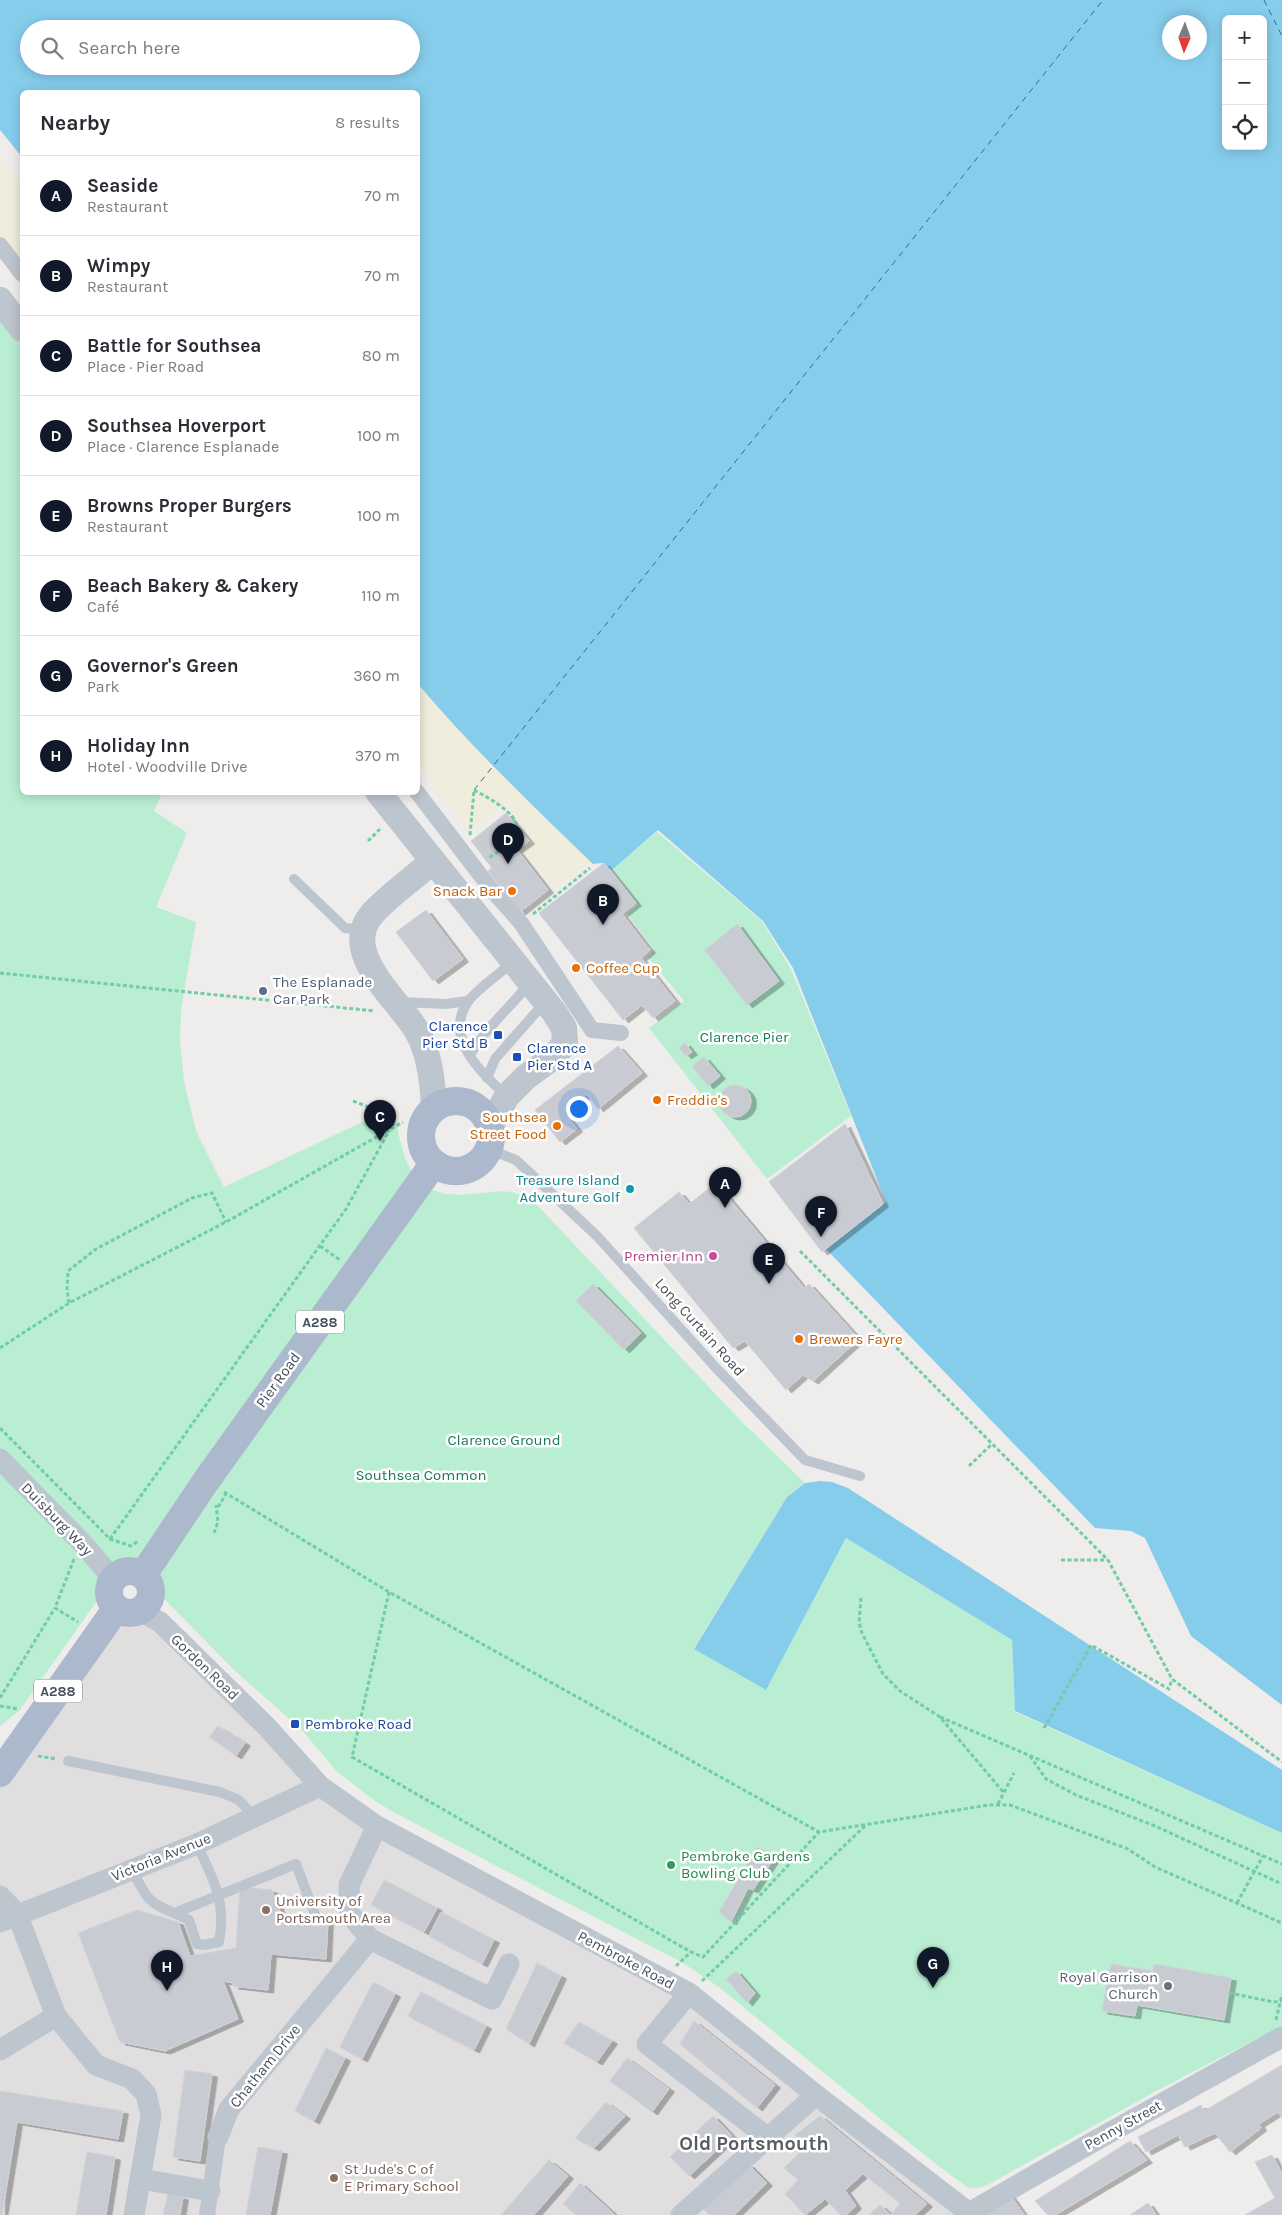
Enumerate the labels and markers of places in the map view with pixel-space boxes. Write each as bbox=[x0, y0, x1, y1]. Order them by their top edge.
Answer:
pin: D bbox=[492, 823, 524, 864]
place label: Snack Bar bbox=[433, 882, 503, 900]
pin: B bbox=[587, 884, 619, 925]
marker: Snack Bar bbox=[506, 885, 518, 897]
place label: Coffee Cup bbox=[586, 959, 660, 977]
marker: Coffee Cup bbox=[570, 962, 582, 974]
place label: The Esplanade Car Park bbox=[273, 973, 372, 1008]
marker: The Esplanade Car Park bbox=[257, 985, 269, 997]
place label: Clarence Pier Std B bbox=[422, 1017, 488, 1052]
marker: Clarence Pier Std B bbox=[492, 1029, 504, 1041]
place label: Clarence Pier Std A bbox=[527, 1039, 593, 1074]
marker: Clarence Pier Std A bbox=[511, 1051, 523, 1063]
place label: Freddie's bbox=[667, 1091, 728, 1109]
marker: Freddie's bbox=[651, 1094, 663, 1106]
pin: C bbox=[364, 1100, 396, 1141]
place label: Southsea Street Food bbox=[470, 1108, 547, 1143]
marker: Southsea Street Food bbox=[551, 1120, 563, 1132]
pin: A bbox=[709, 1167, 741, 1208]
place label: Treasure Island Adventure Golf bbox=[516, 1171, 621, 1206]
marker: Treasure Island Adventure Golf bbox=[624, 1183, 636, 1195]
pin: F bbox=[805, 1196, 837, 1237]
pin: E bbox=[753, 1243, 785, 1284]
place label: Premier Inn bbox=[624, 1247, 703, 1265]
marker: Premier Inn bbox=[707, 1250, 719, 1262]
place label: Brewers Fayre bbox=[809, 1330, 903, 1348]
marker: Brewers Fayre bbox=[793, 1333, 805, 1345]
place label: Pembroke Road bbox=[305, 1715, 412, 1733]
marker: Pembroke Road bbox=[289, 1718, 301, 1730]
place label: Pembroke Gardens Bowling Club bbox=[681, 1847, 810, 1882]
marker: Pembroke Gardens Bowling Club bbox=[665, 1859, 677, 1871]
place label: University of Portsmouth Area bbox=[276, 1892, 391, 1927]
marker: University of Portsmouth Area bbox=[260, 1904, 272, 1916]
pin: G bbox=[917, 1947, 949, 1988]
pin: H bbox=[151, 1950, 183, 1991]
place label: Royal Garrison Church bbox=[1059, 1968, 1158, 2003]
marker: Royal Garrison Church bbox=[1162, 1980, 1174, 1992]
place label: St Jude's C of E Primary School bbox=[344, 2160, 459, 2195]
marker: St Jude's C of E Primary School bbox=[328, 2172, 340, 2184]

